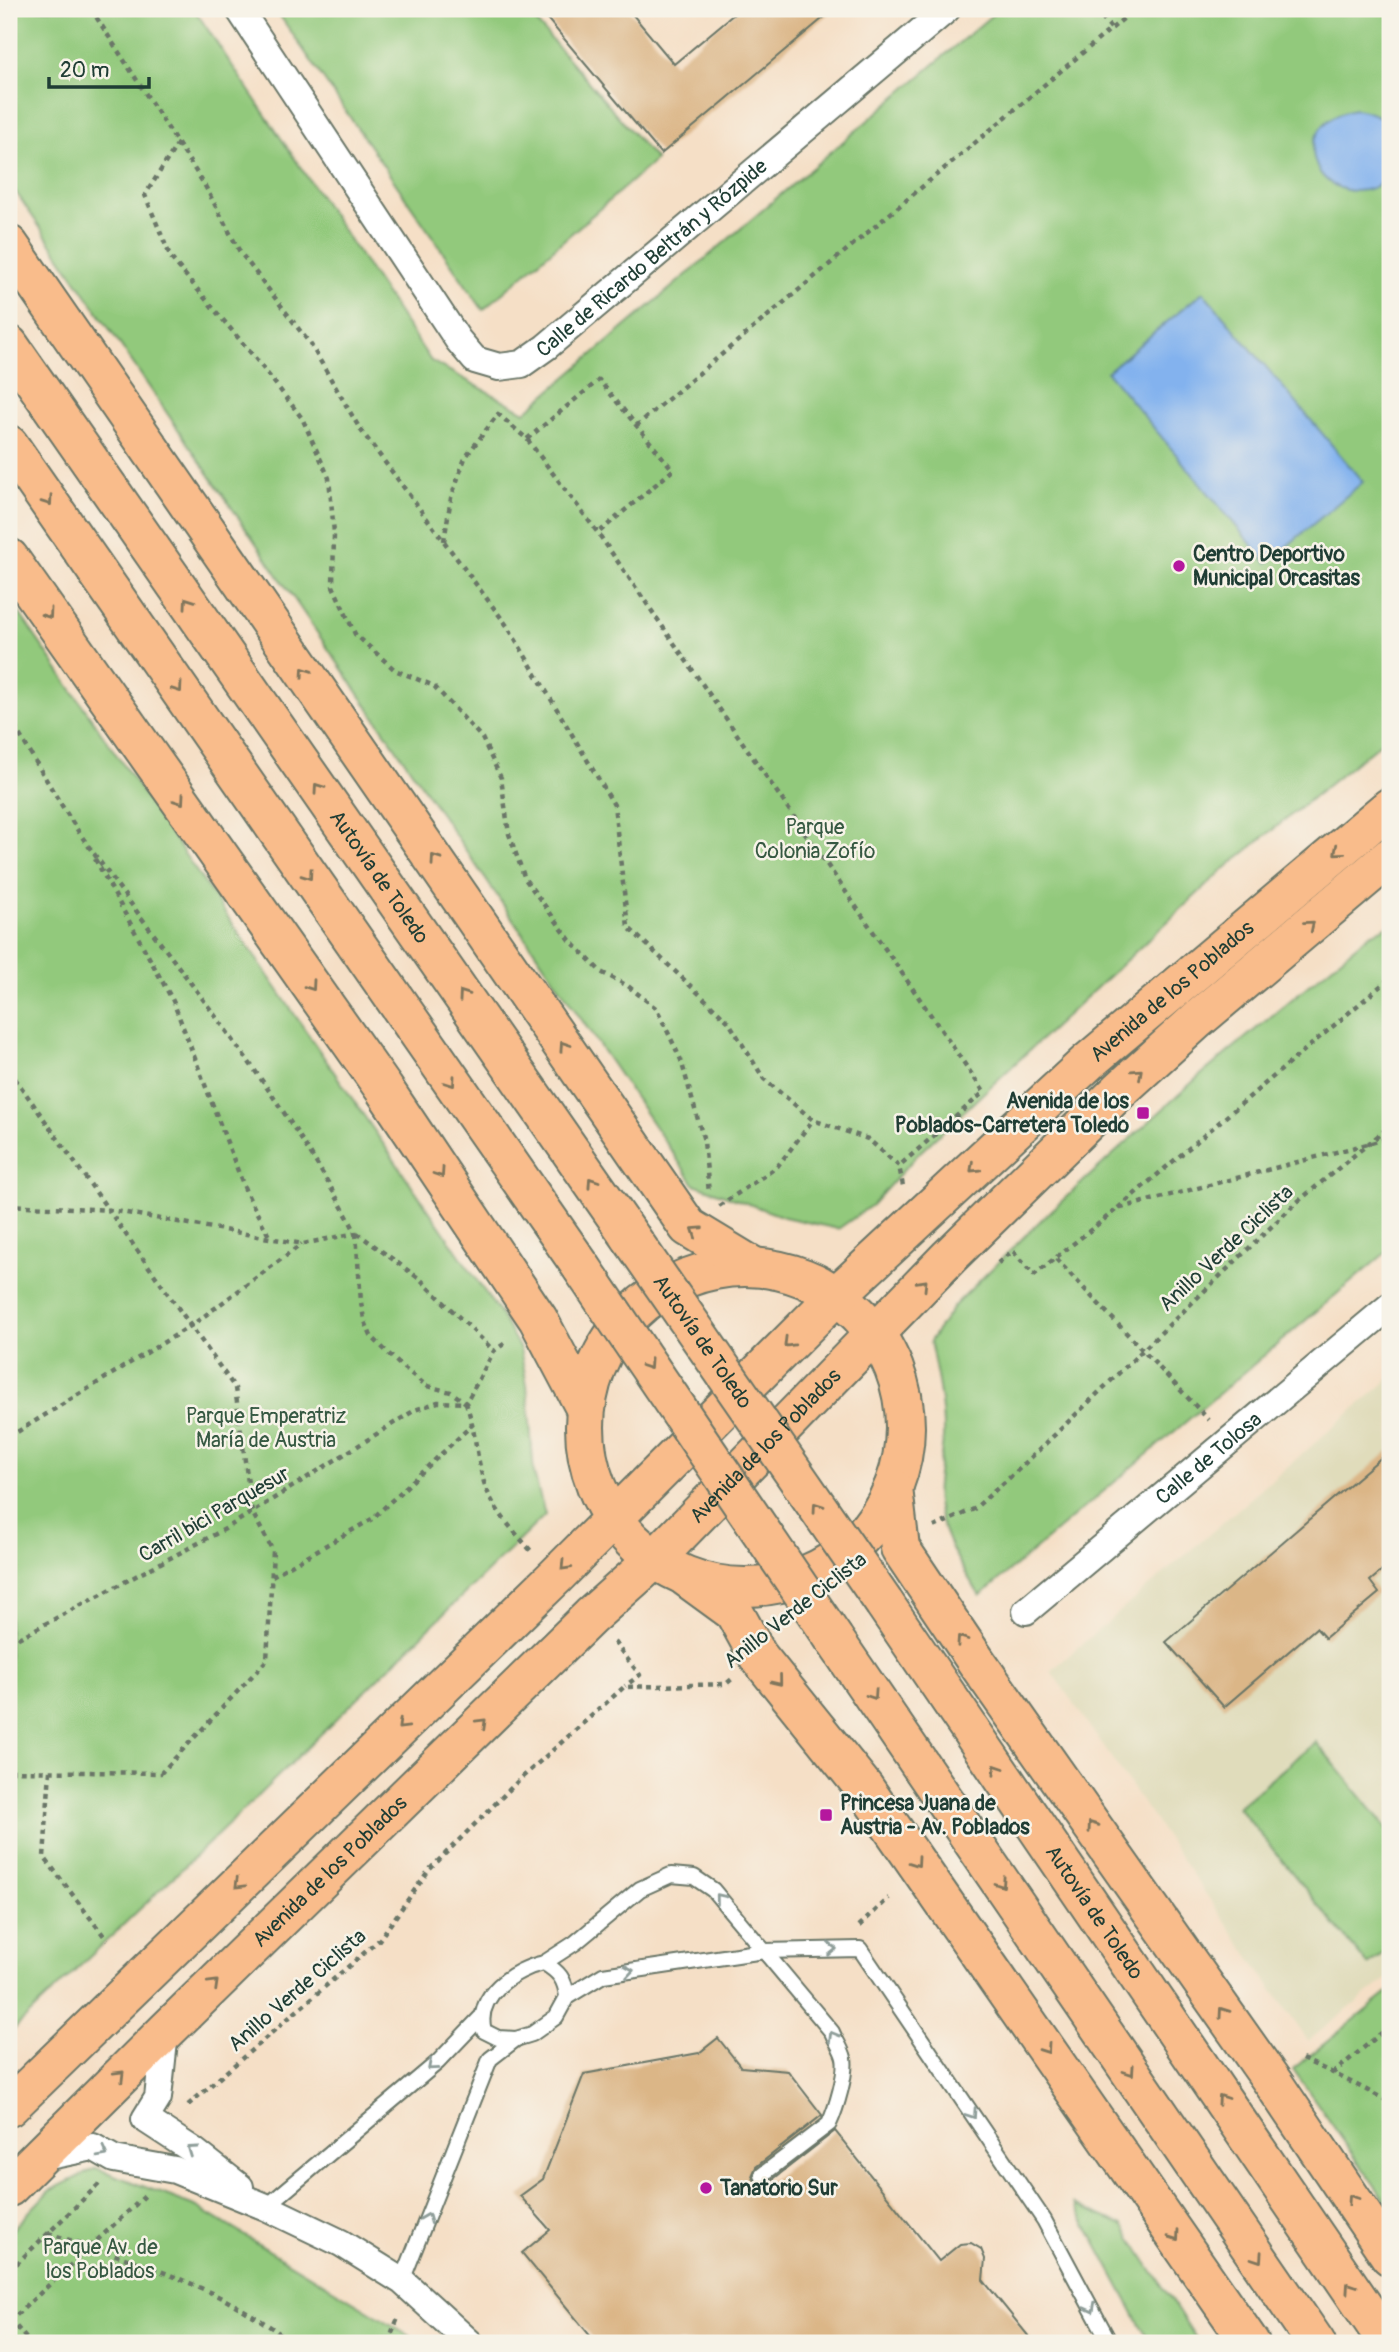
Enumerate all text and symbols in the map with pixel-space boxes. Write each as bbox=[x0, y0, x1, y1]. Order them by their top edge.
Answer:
scale bar bbox=[49, 46, 149, 90]
text: 20 m bbox=[60, 57, 109, 84]
street label: Calle de Ricardo Beltrán y Rózpide bbox=[531, 153, 774, 364]
one-way arrow bbox=[40, 493, 52, 506]
place label: Centro Deportivo Municipal Orcasitas bbox=[1193, 541, 1361, 592]
marker: Centro Deportivo Municipal Orcasitas bbox=[1171, 558, 1187, 574]
one-way arrow bbox=[183, 596, 196, 609]
one-way arrow bbox=[40, 606, 52, 619]
one-way arrow bbox=[301, 667, 313, 680]
one-way arrow bbox=[170, 680, 182, 693]
one-way arrow bbox=[314, 783, 326, 796]
one-way arrow bbox=[171, 792, 184, 805]
street label: Autovía de Toledo bbox=[323, 805, 435, 949]
park label: Parque Colonia Zofío bbox=[755, 814, 875, 865]
one-way arrow bbox=[1333, 843, 1346, 855]
one-way arrow bbox=[431, 854, 443, 867]
one-way arrow bbox=[300, 867, 312, 880]
street label: Avenida de los Poblados bbox=[1085, 914, 1260, 1068]
one-way arrow bbox=[1302, 921, 1315, 933]
one-way arrow bbox=[303, 978, 315, 991]
one-way arrow bbox=[459, 990, 471, 1003]
one-way arrow bbox=[560, 1041, 572, 1054]
one-way arrow bbox=[1130, 1069, 1143, 1081]
one-way arrow bbox=[443, 1074, 455, 1087]
place label: Avenida de los Poblados-Carretera Toledo bbox=[895, 1088, 1130, 1139]
marker: Avenida de los Poblados-Carretera Toledo bbox=[1135, 1105, 1151, 1121]
one-way arrow bbox=[969, 1159, 982, 1172]
one-way arrow bbox=[432, 1165, 444, 1178]
one-way arrow bbox=[587, 1176, 600, 1189]
street label: Anillo Verde Ciclista bbox=[1153, 1179, 1299, 1318]
one-way arrow bbox=[691, 1227, 704, 1239]
street label: Autovía de Toledo bbox=[647, 1270, 758, 1414]
one-way arrow bbox=[914, 1279, 927, 1292]
one-way arrow bbox=[783, 1335, 796, 1348]
one-way arrow bbox=[640, 1357, 652, 1370]
street label: Avenida de los Poblados bbox=[684, 1362, 848, 1529]
park label: Parque Emperatriz María de Austria bbox=[186, 1403, 346, 1454]
street label: Calle de Tolosa bbox=[1150, 1406, 1267, 1511]
street label: Carril bici Parquesur bbox=[134, 1460, 295, 1569]
one-way arrow bbox=[813, 1502, 825, 1515]
street label: Anillo Verde Ciclista bbox=[718, 1546, 872, 1675]
one-way arrow bbox=[560, 1558, 573, 1571]
one-way arrow bbox=[957, 1634, 970, 1647]
one-way arrow bbox=[770, 1673, 783, 1685]
one-way arrow bbox=[865, 1687, 877, 1700]
one-way arrow bbox=[397, 1717, 410, 1730]
one-way arrow bbox=[474, 1718, 487, 1731]
one-way arrow bbox=[993, 1764, 1005, 1777]
street label: Avenida de los Poblados bbox=[247, 1789, 414, 1953]
place label: Princesa Juana de Austria - Av. Poblados bbox=[840, 1790, 1030, 1841]
marker: Princesa Juana de Austria - Av. Poblados bbox=[818, 1807, 834, 1823]
one-way arrow bbox=[1088, 1821, 1100, 1834]
street label: Autovía de Toledo bbox=[1039, 1840, 1149, 1985]
one-way arrow bbox=[908, 1854, 920, 1867]
one-way arrow bbox=[993, 1875, 1005, 1888]
one-way arrow bbox=[235, 1876, 248, 1889]
one-way arrow bbox=[716, 1894, 728, 1907]
street label: Anillo Verde Ciclista bbox=[223, 1923, 372, 2058]
one-way arrow bbox=[827, 1942, 838, 1957]
one-way arrow bbox=[623, 1964, 635, 1979]
one-way arrow bbox=[205, 1979, 218, 1992]
one-way arrow bbox=[1219, 2007, 1231, 2020]
one-way arrow bbox=[828, 2031, 841, 2044]
one-way arrow bbox=[1038, 2041, 1050, 2054]
one-way arrow bbox=[427, 2058, 440, 2071]
one-way arrow bbox=[1122, 2063, 1135, 2076]
one-way arrow bbox=[112, 2071, 125, 2084]
one-way arrow bbox=[1218, 2094, 1230, 2107]
one-way arrow bbox=[964, 2106, 976, 2119]
one-way arrow bbox=[96, 2144, 108, 2158]
one-way arrow bbox=[187, 2146, 200, 2158]
place label: Tanatorio Sur bbox=[719, 2175, 838, 2202]
marker: Tanatorio Sur bbox=[698, 2180, 714, 2196]
one-way arrow bbox=[1348, 2194, 1360, 2207]
one-way arrow bbox=[419, 2213, 433, 2225]
one-way arrow bbox=[1167, 2228, 1179, 2241]
park label: Parque Av. de los Poblados bbox=[42, 2234, 158, 2285]
one-way arrow bbox=[1250, 2250, 1262, 2263]
one-way arrow bbox=[1346, 2282, 1358, 2295]
one-way arrow bbox=[1082, 2300, 1096, 2313]

